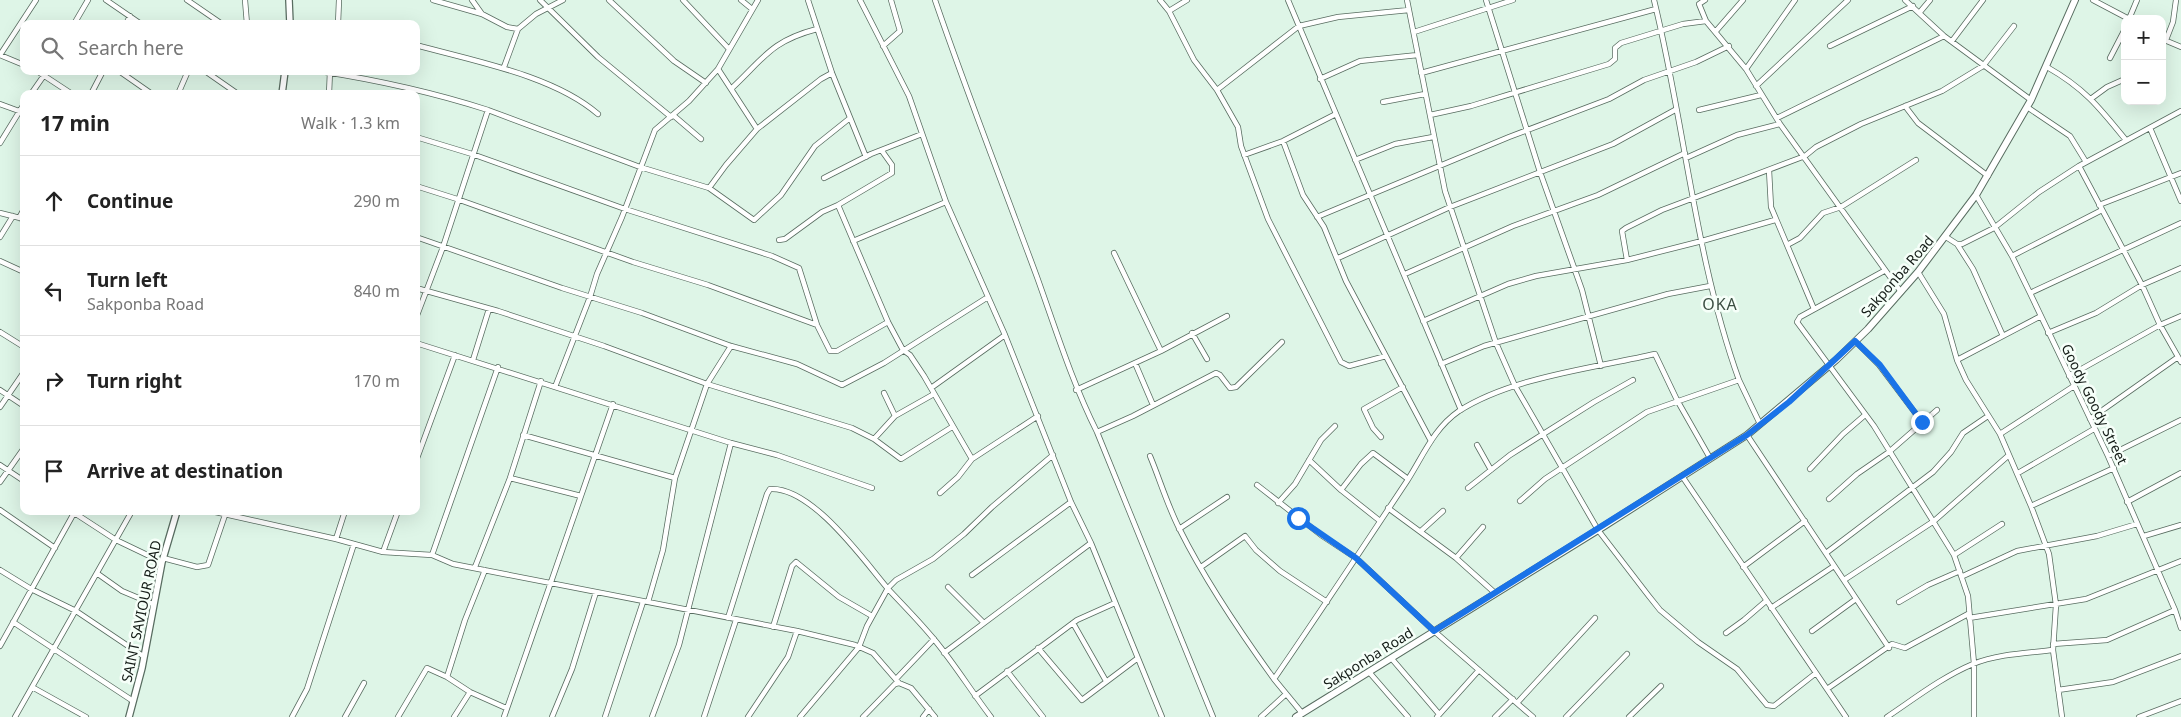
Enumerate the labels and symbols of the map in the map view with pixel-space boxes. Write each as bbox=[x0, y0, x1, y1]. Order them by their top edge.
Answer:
street label: Sakponba Road bbox=[1856, 231, 1938, 321]
district label: OKA bbox=[1702, 293, 1738, 315]
street label: Goody Goody Street bbox=[2057, 340, 2133, 468]
route end bbox=[1911, 411, 1934, 434]
route start bbox=[1287, 507, 1310, 530]
street label: SAINT SAVIOUR ROAD bbox=[117, 538, 165, 684]
street label: Sakponba Road bbox=[1320, 623, 1416, 693]

